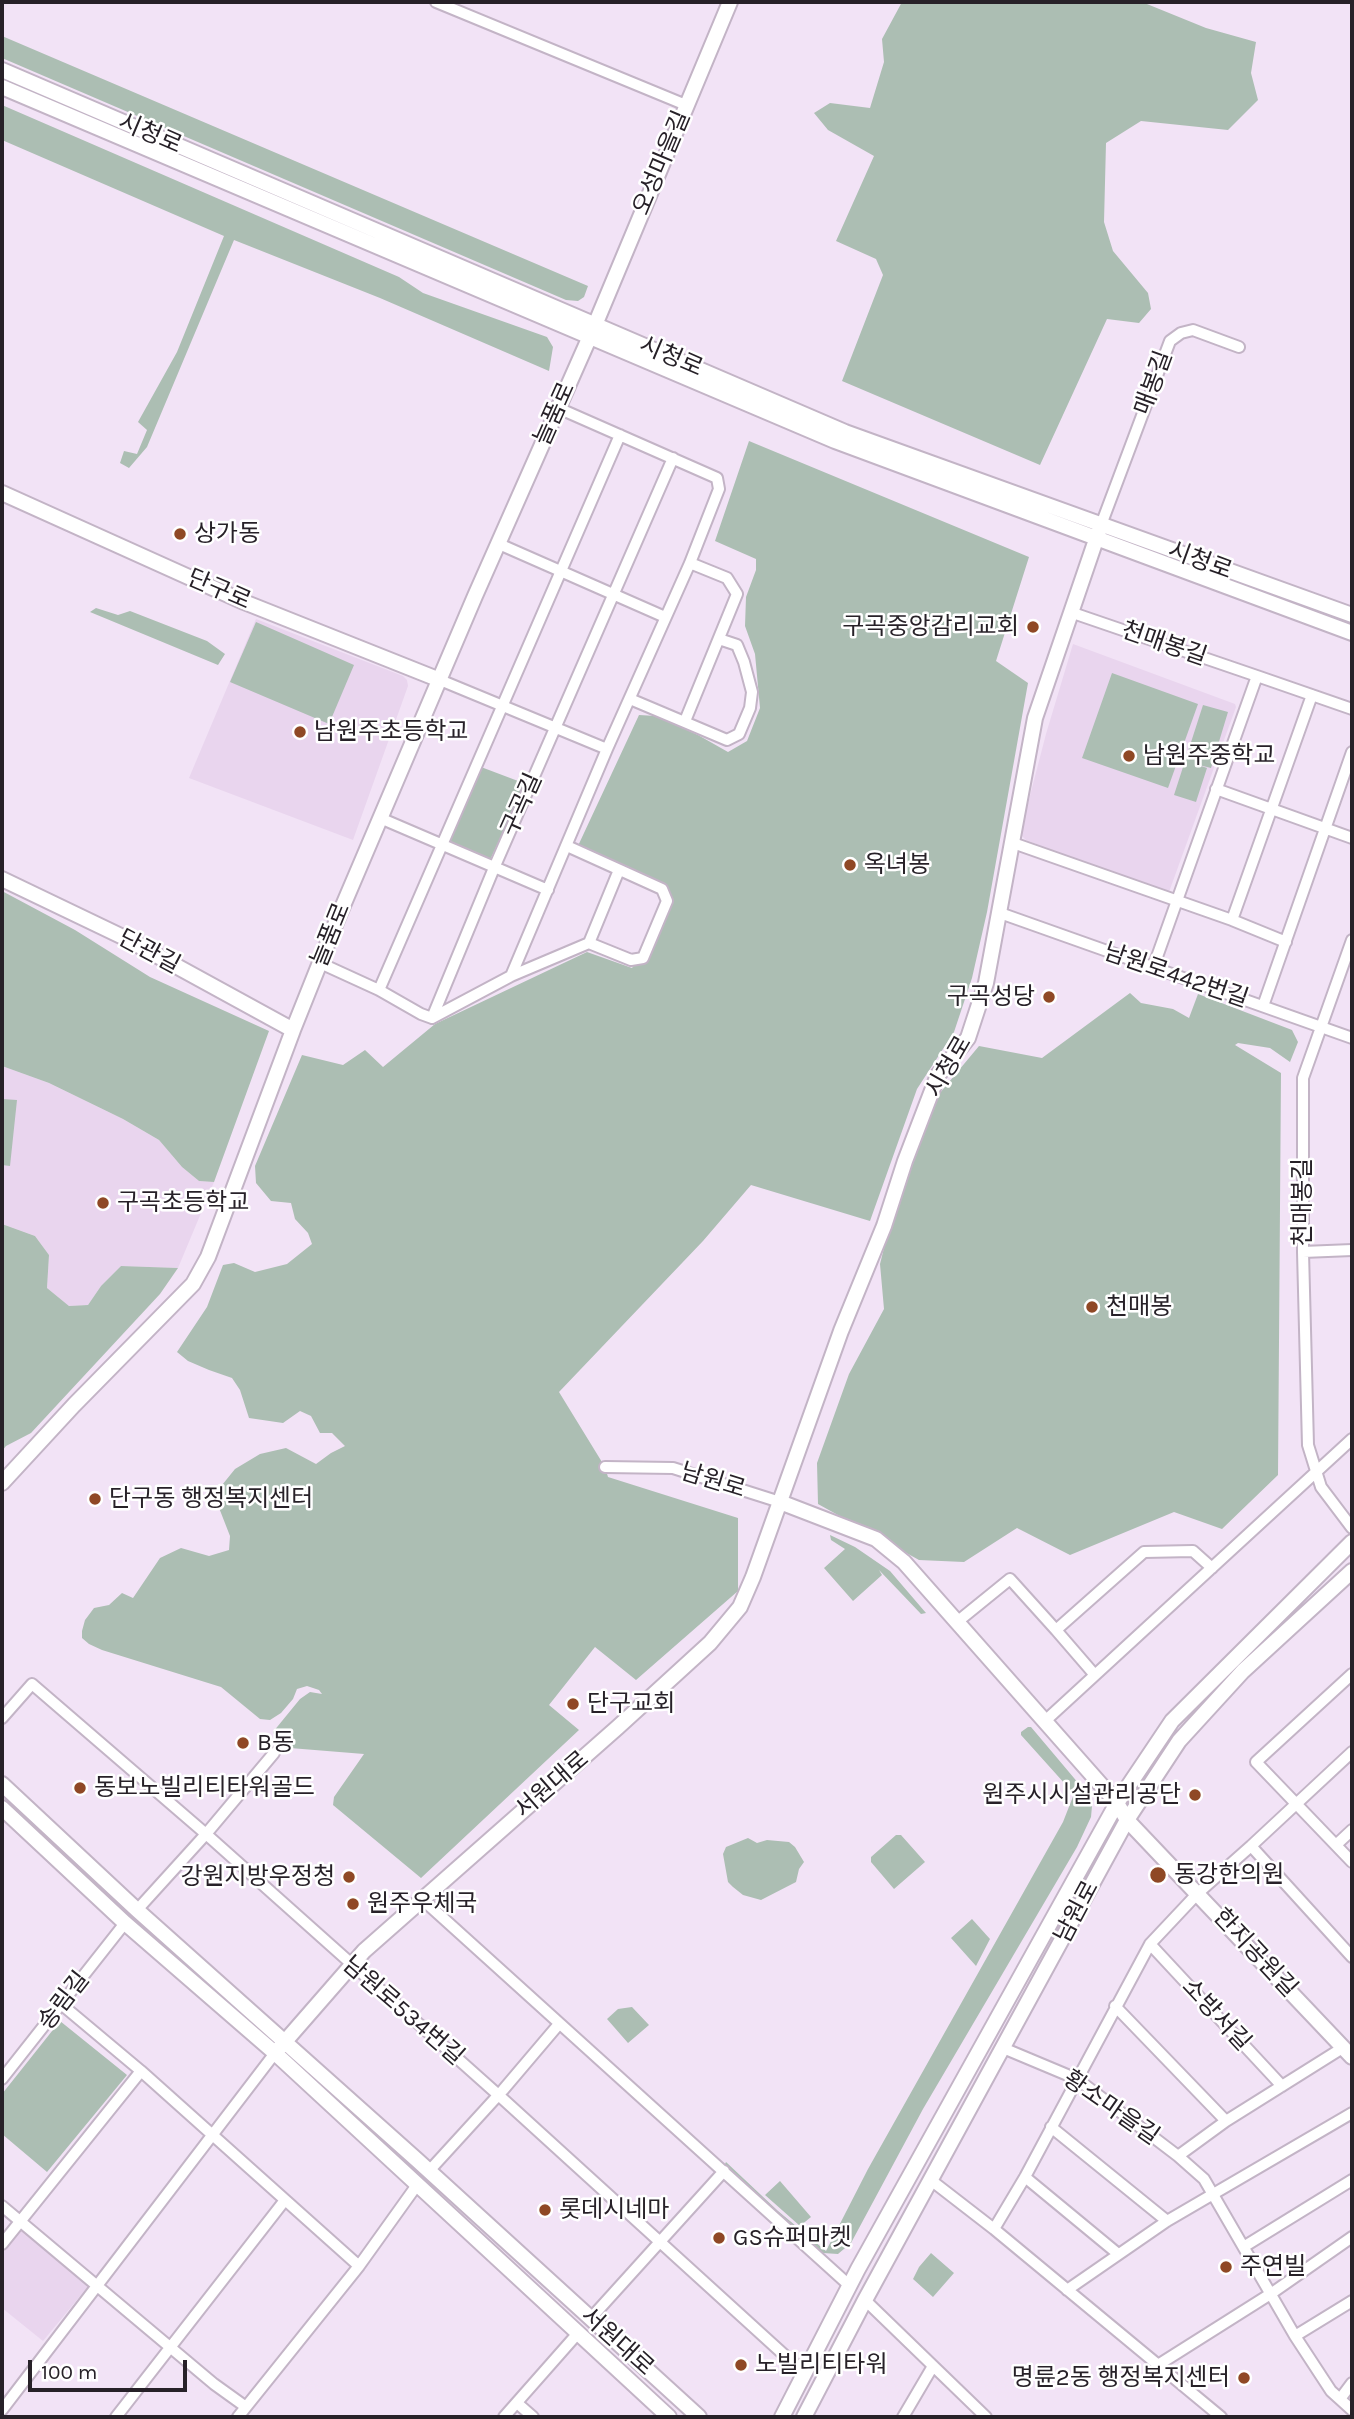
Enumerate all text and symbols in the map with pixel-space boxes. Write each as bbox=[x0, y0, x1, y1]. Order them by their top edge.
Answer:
street label: 오성마을길 bbox=[627, 107, 697, 219]
street label: 시청로 bbox=[114, 108, 186, 160]
street label: 시청로 bbox=[635, 331, 707, 383]
street label: 매봉길 bbox=[1129, 347, 1179, 419]
street label: 늘품로 bbox=[528, 378, 582, 450]
place label: 상가동 bbox=[194, 520, 260, 548]
marker: 상가동 bbox=[172, 526, 188, 542]
street label: 시청로 bbox=[1164, 536, 1236, 586]
street label: 단구로 bbox=[183, 564, 255, 616]
place label: 구곡중앙감리교회 bbox=[842, 613, 1019, 641]
street label: 천매봉길 bbox=[1118, 616, 1210, 672]
marker: 구곡중앙감리교회 bbox=[1025, 619, 1041, 635]
place label: 남원주초등학교 bbox=[314, 718, 469, 746]
marker: 남원주초등학교 bbox=[292, 724, 308, 740]
place label: 남원주중학교 bbox=[1143, 742, 1275, 770]
marker: 남원주중학교 bbox=[1121, 748, 1137, 764]
street label: 구곡길 bbox=[495, 769, 549, 841]
place label: 옥녀봉 bbox=[864, 851, 930, 879]
marker: 옥녀봉 bbox=[842, 857, 858, 873]
street label: 늘품로 bbox=[305, 899, 357, 971]
street label: 단관길 bbox=[113, 924, 185, 980]
street label: 남원로442번길 bbox=[1100, 938, 1252, 1014]
place label: 구곡성당 bbox=[947, 983, 1035, 1011]
marker: 구곡성당 bbox=[1041, 989, 1057, 1005]
street label: 시청로 bbox=[920, 1031, 978, 1103]
street label: 천매봉길 bbox=[1289, 1158, 1317, 1246]
place label: 구곡초등학교 bbox=[117, 1189, 249, 1217]
marker: 구곡초등학교 bbox=[95, 1195, 111, 1211]
place label: 천매봉 bbox=[1106, 1293, 1172, 1321]
marker: 천매봉 bbox=[1084, 1299, 1100, 1315]
street label: 남원로 bbox=[677, 1458, 749, 1504]
place label: 단구동 행정복지센터 bbox=[109, 1485, 313, 1513]
marker: 단구동 행정복지센터 bbox=[87, 1491, 103, 1507]
place label: 단구교회 bbox=[587, 1690, 675, 1718]
marker: 단구교회 bbox=[565, 1696, 581, 1712]
place label: B동 bbox=[257, 1729, 294, 1757]
marker: B동 bbox=[235, 1735, 251, 1751]
street label: 서원대로 bbox=[509, 1745, 595, 1825]
place label: 동보노빌리티타워골드 bbox=[94, 1774, 315, 1802]
marker: 동보노빌리티타워골드 bbox=[72, 1780, 88, 1796]
place label: 원주시시설관리공단 bbox=[982, 1781, 1181, 1809]
marker: 원주시시설관리공단 bbox=[1187, 1787, 1203, 1803]
place label: 동강한의원 bbox=[1174, 1861, 1284, 1889]
place label: 강원지방우정청 bbox=[180, 1863, 335, 1891]
marker: 동강한의원 bbox=[1148, 1865, 1168, 1885]
marker: 강원지방우정청 bbox=[341, 1869, 357, 1885]
street label: 남원로 bbox=[1049, 1876, 1105, 1948]
place label: 원주우체국 bbox=[367, 1890, 477, 1918]
marker: 원주우체국 bbox=[345, 1896, 361, 1912]
street label: 한지공원길 bbox=[1207, 1903, 1303, 2003]
street label: 남원로534번길 bbox=[336, 1950, 470, 2072]
street label: 송림길 bbox=[32, 1966, 96, 2036]
street label: 소방서길 bbox=[1175, 1973, 1257, 2057]
street label: 황소마을길 bbox=[1058, 2065, 1164, 2151]
place label: 롯데시네마 bbox=[559, 2196, 669, 2224]
marker: 롯데시네마 bbox=[537, 2202, 553, 2218]
place label: GS슈퍼마켓 bbox=[733, 2224, 851, 2252]
marker: GS슈퍼마켓 bbox=[711, 2230, 727, 2246]
place label: 주연빌 bbox=[1240, 2253, 1306, 2281]
marker: 주연빌 bbox=[1218, 2259, 1234, 2275]
street label: 서원대로 bbox=[575, 2302, 659, 2382]
scale bar bbox=[32, 2346, 191, 2390]
place label: 노빌리티타워 bbox=[755, 2351, 887, 2379]
marker: 노빌리티타워 bbox=[733, 2357, 749, 2373]
text: 100 m bbox=[41, 2360, 98, 2384]
place label: 명륜2동 행정복지센터 bbox=[1012, 2364, 1230, 2392]
marker: 명륜2동 행정복지센터 bbox=[1236, 2370, 1252, 2386]

